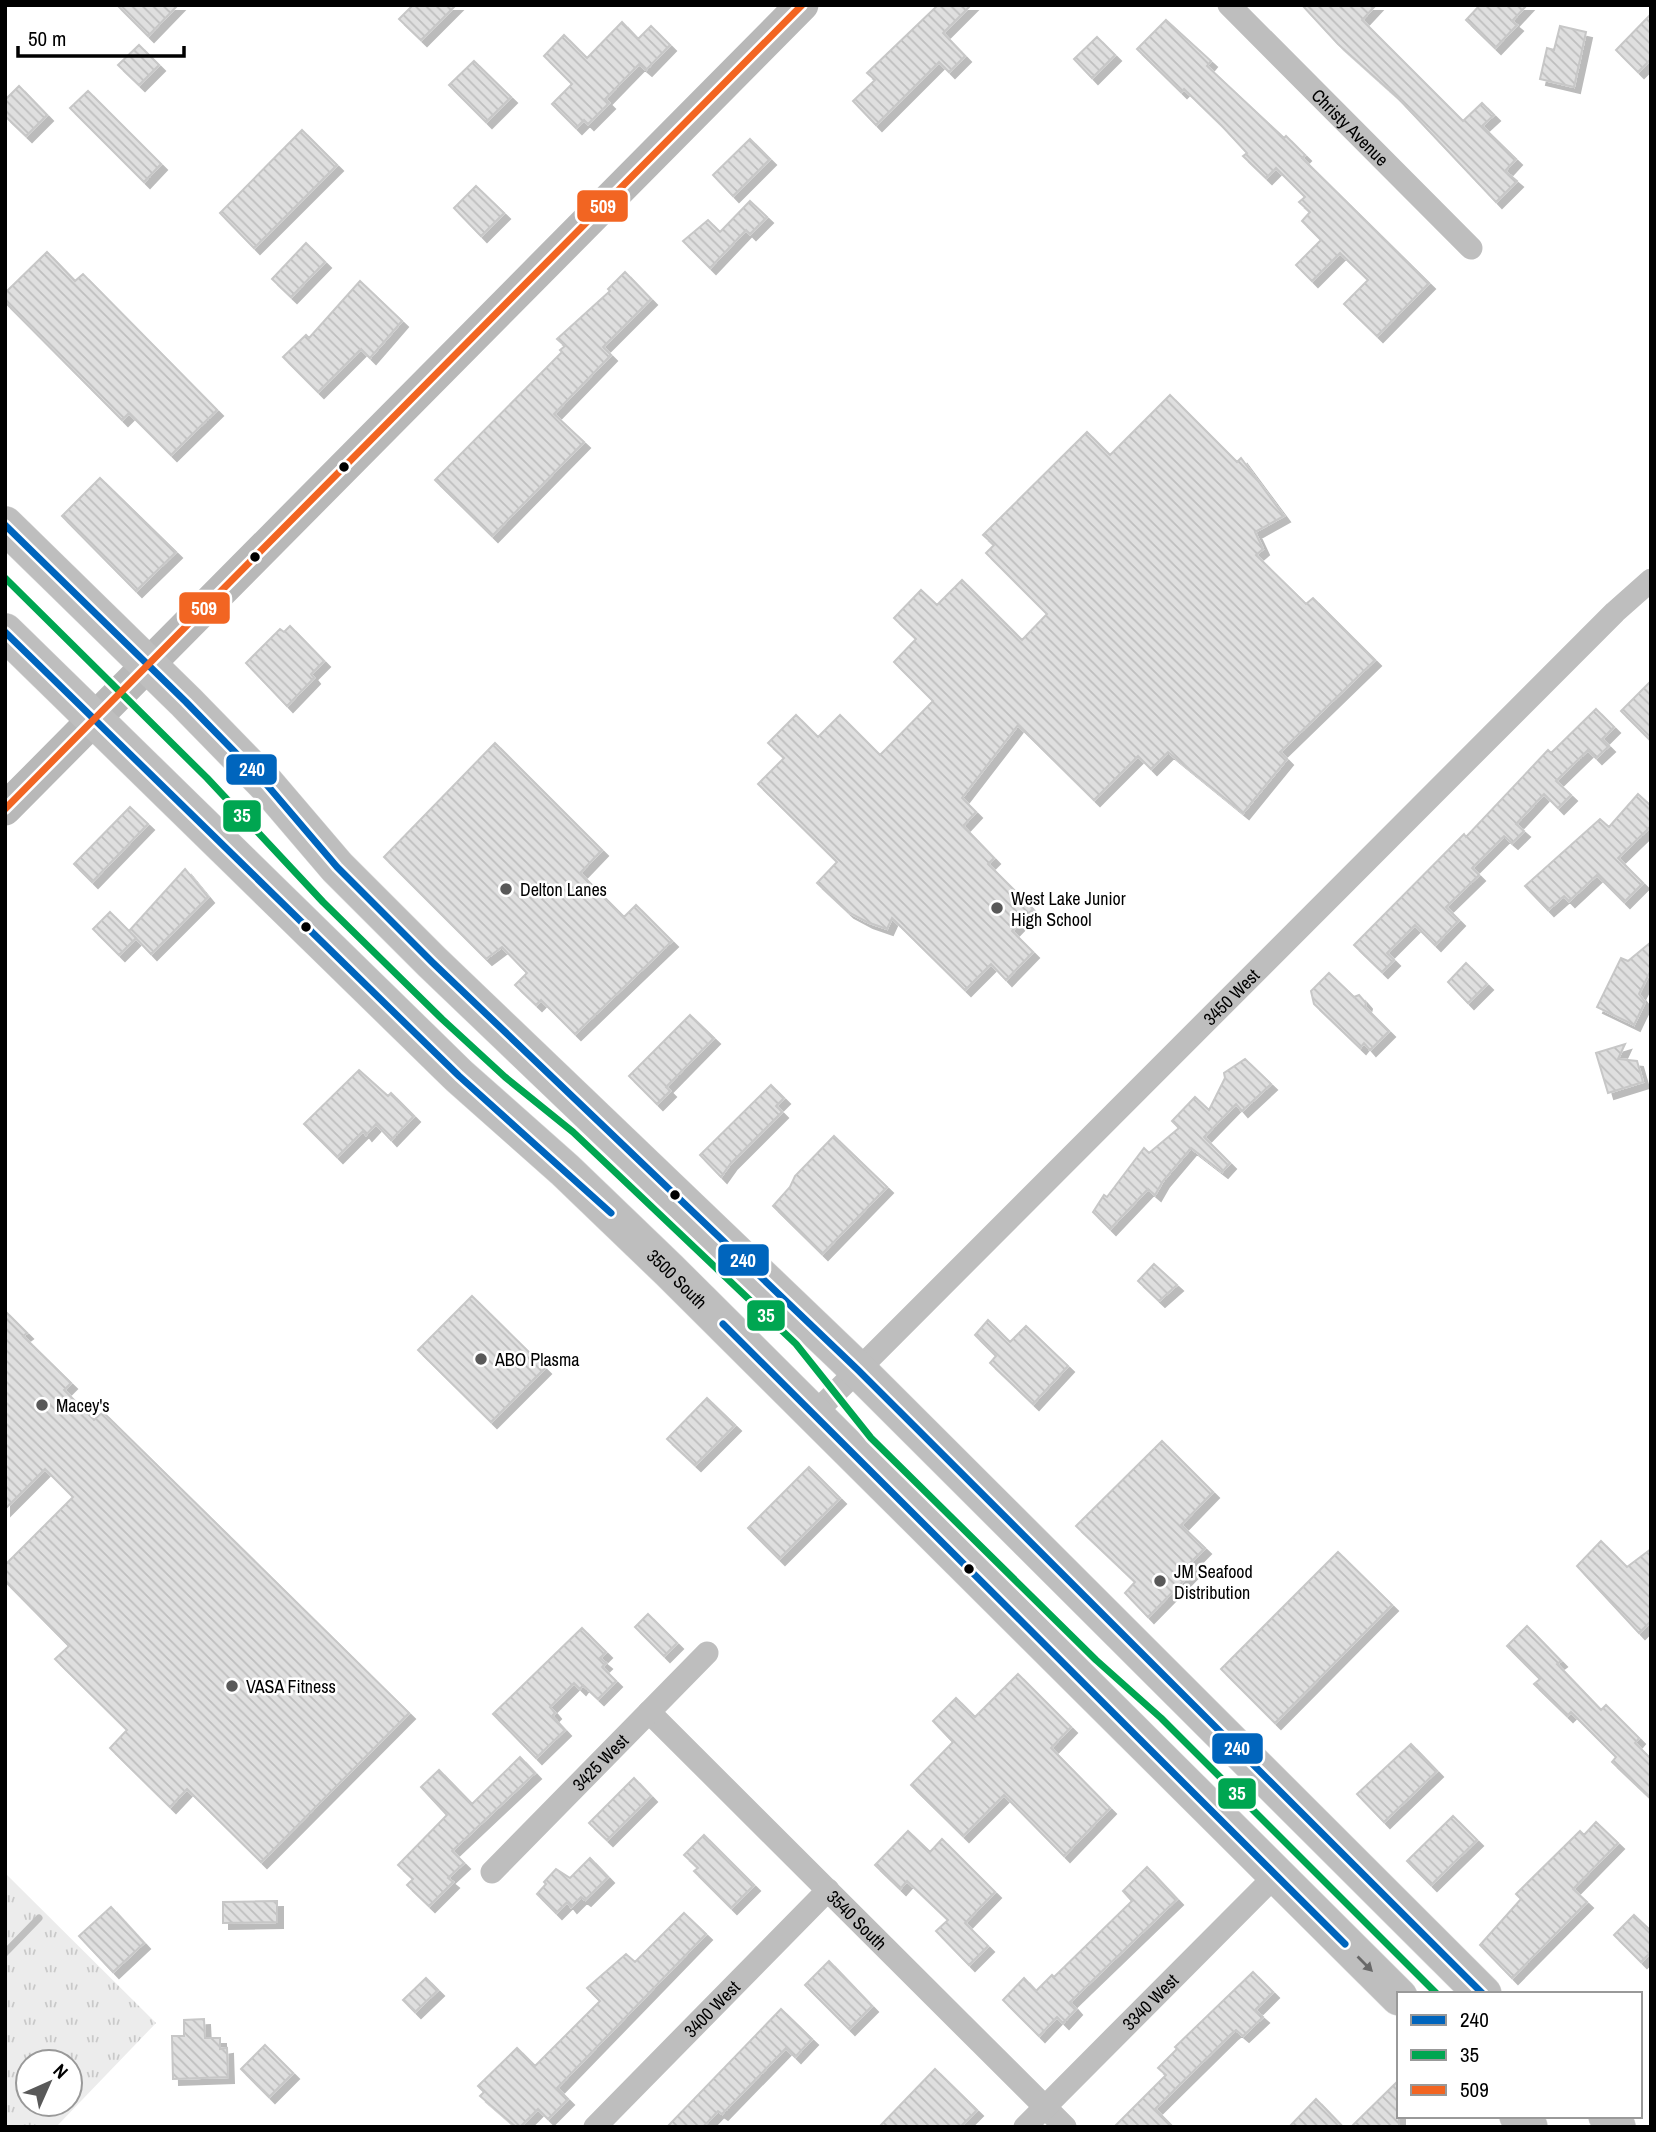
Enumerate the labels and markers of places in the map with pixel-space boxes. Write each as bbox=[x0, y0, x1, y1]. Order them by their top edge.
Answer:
unlabelled marker bbox=[337, 460, 351, 474]
unlabelled marker bbox=[248, 550, 262, 564]
place label: Delton Lanes bbox=[520, 877, 607, 902]
marker: Delton Lanes bbox=[498, 881, 514, 897]
place label: West Lake Junior High School bbox=[1011, 886, 1126, 932]
marker: West Lake Junior High School bbox=[989, 900, 1005, 916]
unlabelled marker bbox=[299, 920, 313, 934]
unlabelled marker bbox=[668, 1188, 682, 1202]
place label: ABO Plasma bbox=[494, 1347, 580, 1372]
marker: ABO Plasma bbox=[473, 1351, 489, 1367]
place label: Macey's bbox=[56, 1393, 110, 1418]
marker: Macey's bbox=[34, 1397, 50, 1413]
place label: JM Seafood Distribution bbox=[1174, 1559, 1253, 1605]
unlabelled marker bbox=[962, 1562, 976, 1576]
marker: JM Seafood Distribution bbox=[1152, 1573, 1168, 1589]
place label: VASA Fitness bbox=[246, 1674, 336, 1699]
marker: VASA Fitness bbox=[224, 1678, 240, 1694]

